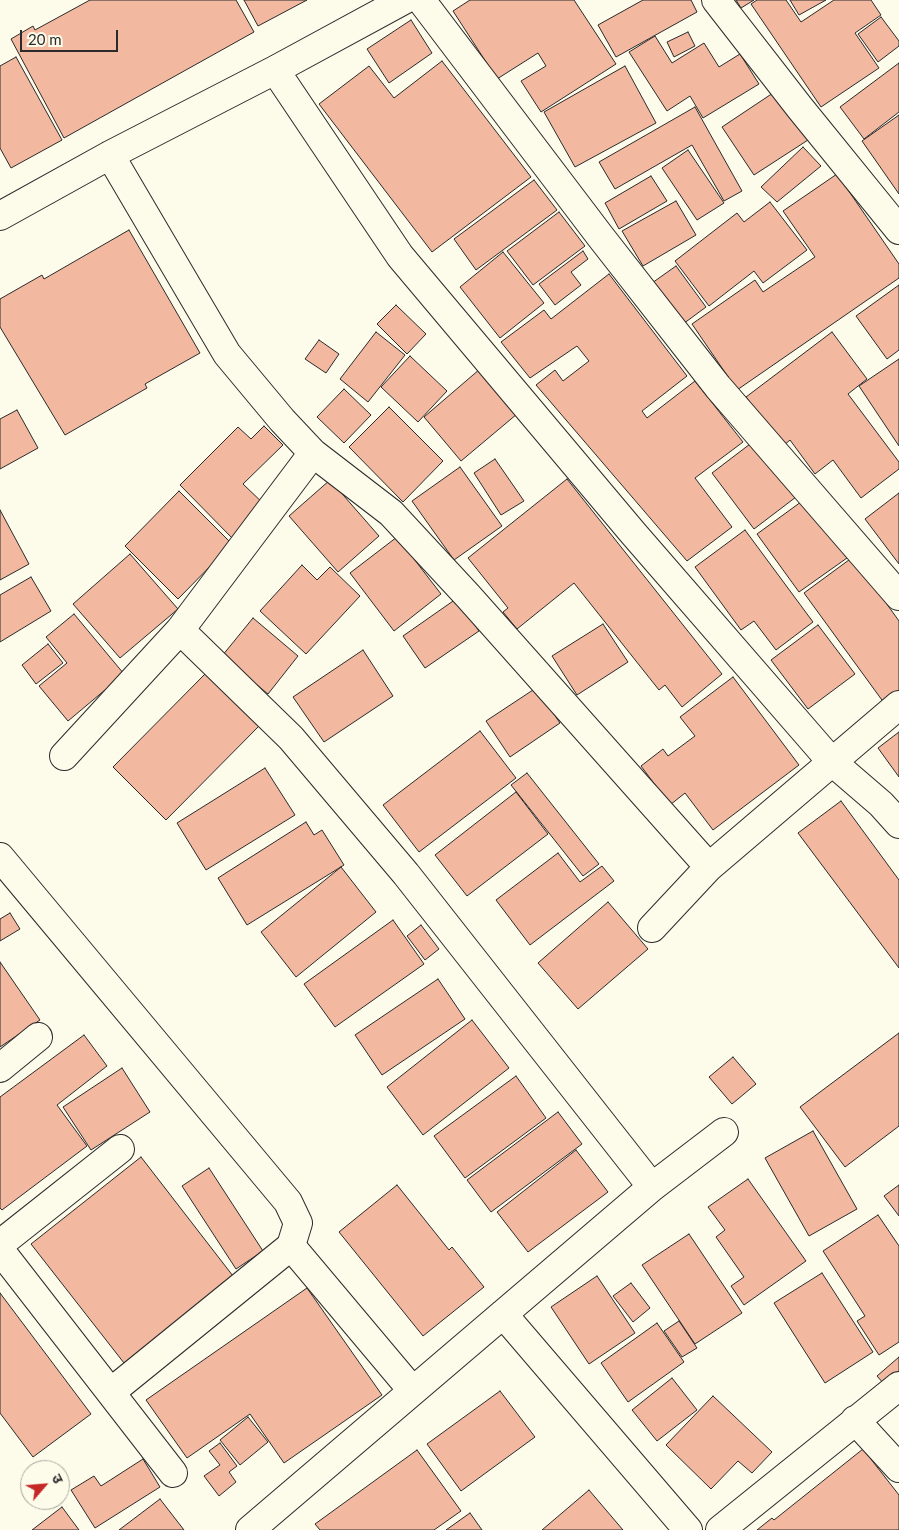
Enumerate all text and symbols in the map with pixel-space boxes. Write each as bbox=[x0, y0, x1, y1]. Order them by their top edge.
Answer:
scale bar bbox=[22, 20, 120, 52]
text: 20 m bbox=[28, 30, 62, 48]
north arrow bbox=[20, 1460, 70, 1510]
text: उ bbox=[48, 1471, 67, 1486]

